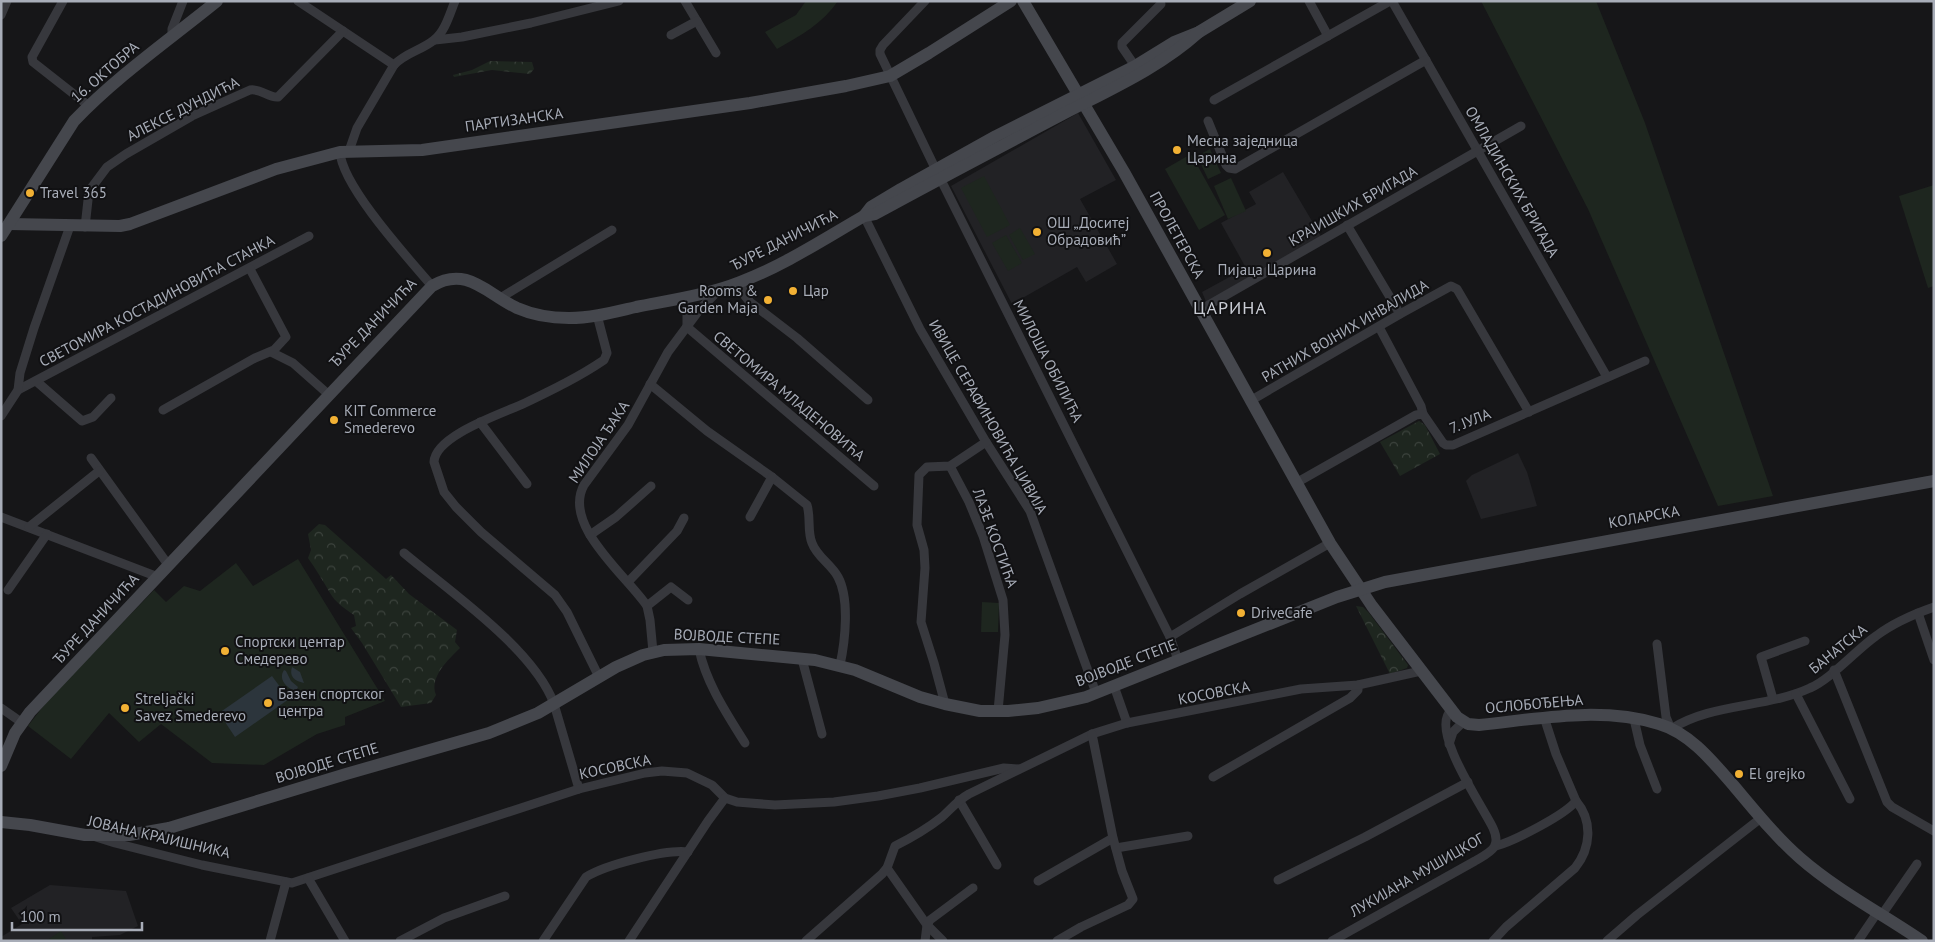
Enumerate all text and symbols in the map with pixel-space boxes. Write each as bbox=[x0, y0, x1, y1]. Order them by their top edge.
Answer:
street label: 16. ОКТОБРА bbox=[67, 37, 143, 106]
street label: АЛЕКСЕ ДУНДИЋА bbox=[123, 72, 242, 145]
street label: ПАРТИЗАНСКА bbox=[464, 103, 564, 136]
street label: ОМЛАДИНСКИХ БРИГАДА bbox=[1461, 103, 1564, 261]
place label: Месна заједница Царина bbox=[1187, 131, 1298, 167]
marker: Месна заједница Царина bbox=[1171, 144, 1183, 156]
street label: КРАЈИШКИХ БРИГАДА bbox=[1285, 161, 1421, 250]
place label: Travel 365 bbox=[40, 183, 107, 202]
marker: Travel 365 bbox=[24, 187, 36, 199]
street label: ПРОЛЕТЕРСКА bbox=[1146, 188, 1209, 282]
street label: ЂУРЕ ДАНИЧИЋА bbox=[727, 204, 841, 275]
place label: ОШ „Доситеј Обрадовић” bbox=[1047, 213, 1129, 249]
marker: ОШ „Доситеј Обрадовић” bbox=[1031, 226, 1043, 238]
street label: СВЕТОМИРА КОСТАДИНОВИЋА СТАНКА bbox=[36, 230, 278, 371]
marker: Пијаца Царина bbox=[1261, 247, 1273, 259]
place label: Пијаца Царина bbox=[1218, 260, 1316, 279]
street label: ЂУРЕ ДАНИЧИЋА bbox=[325, 274, 420, 372]
street label: РАТНИХ ВОЈНИХ ИНВАЛИДА bbox=[1258, 275, 1432, 386]
place label: Rooms & Garden Maja bbox=[678, 281, 758, 317]
place label: Цар bbox=[803, 281, 829, 300]
marker: Цар bbox=[787, 285, 799, 297]
marker: Rooms & Garden Maja bbox=[762, 294, 774, 306]
street label: МИЛОША ОБИЛИЋА bbox=[1009, 296, 1088, 426]
district label: ЦАРИНА bbox=[1193, 296, 1267, 319]
street label: ИВИЦЕ СЕРАФИНОВИЋА ЦИВИЈА bbox=[925, 316, 1052, 517]
street label: СВЕТОМИРА МЛАДЕНОВИЋА bbox=[710, 327, 869, 465]
street label: МИЛОЈА ЂАКА bbox=[564, 397, 633, 487]
place label: KIT Commerce Smederevo bbox=[344, 401, 436, 437]
street label: 7. ЈУЛА bbox=[1446, 404, 1493, 437]
marker: KIT Commerce Smederevo bbox=[328, 414, 340, 426]
street label: ЛАЗЕ КОСТИЋА bbox=[968, 485, 1022, 590]
street label: КОЛАРСКА bbox=[1607, 501, 1681, 532]
street label: ЂУРЕ ДАНИЧИЋА bbox=[49, 569, 143, 668]
place label: DriveCafe bbox=[1251, 603, 1313, 622]
marker: DriveCafe bbox=[1235, 607, 1247, 619]
street label: БАНАТСКА bbox=[1805, 619, 1871, 678]
street label: ВОЈВОДЕ СТЕПЕ bbox=[673, 624, 781, 649]
place label: Спортски центар Смедерево bbox=[235, 632, 345, 668]
street label: ВОЈВОДЕ СТЕПЕ bbox=[1073, 635, 1179, 691]
marker: Спортски центар Смедерево bbox=[219, 645, 231, 657]
street label: КОСОВСКА bbox=[1176, 676, 1252, 709]
place label: Базен спортског центра bbox=[278, 684, 384, 720]
place label: Streljački Savez Smederevo bbox=[135, 689, 246, 725]
street label: ОСЛОБОЂЕЊА bbox=[1484, 690, 1584, 717]
marker: Базен спортског центра bbox=[262, 697, 274, 709]
marker: Streljački Savez Smederevo bbox=[119, 702, 131, 714]
street label: ВОЈВОДЕ СТЕПЕ bbox=[273, 738, 381, 787]
street label: КОСОВСКА bbox=[577, 750, 653, 783]
place label: El grejko bbox=[1749, 764, 1805, 783]
marker: El grejko bbox=[1733, 768, 1745, 780]
street label: ЈОВАНА КРАЈИШНИКА bbox=[85, 811, 232, 862]
street label: ЛУКИЈАНА МУШИЦКОГ bbox=[1345, 828, 1488, 921]
scale bar bbox=[12, 900, 142, 932]
text: 100 m bbox=[20, 907, 61, 926]

